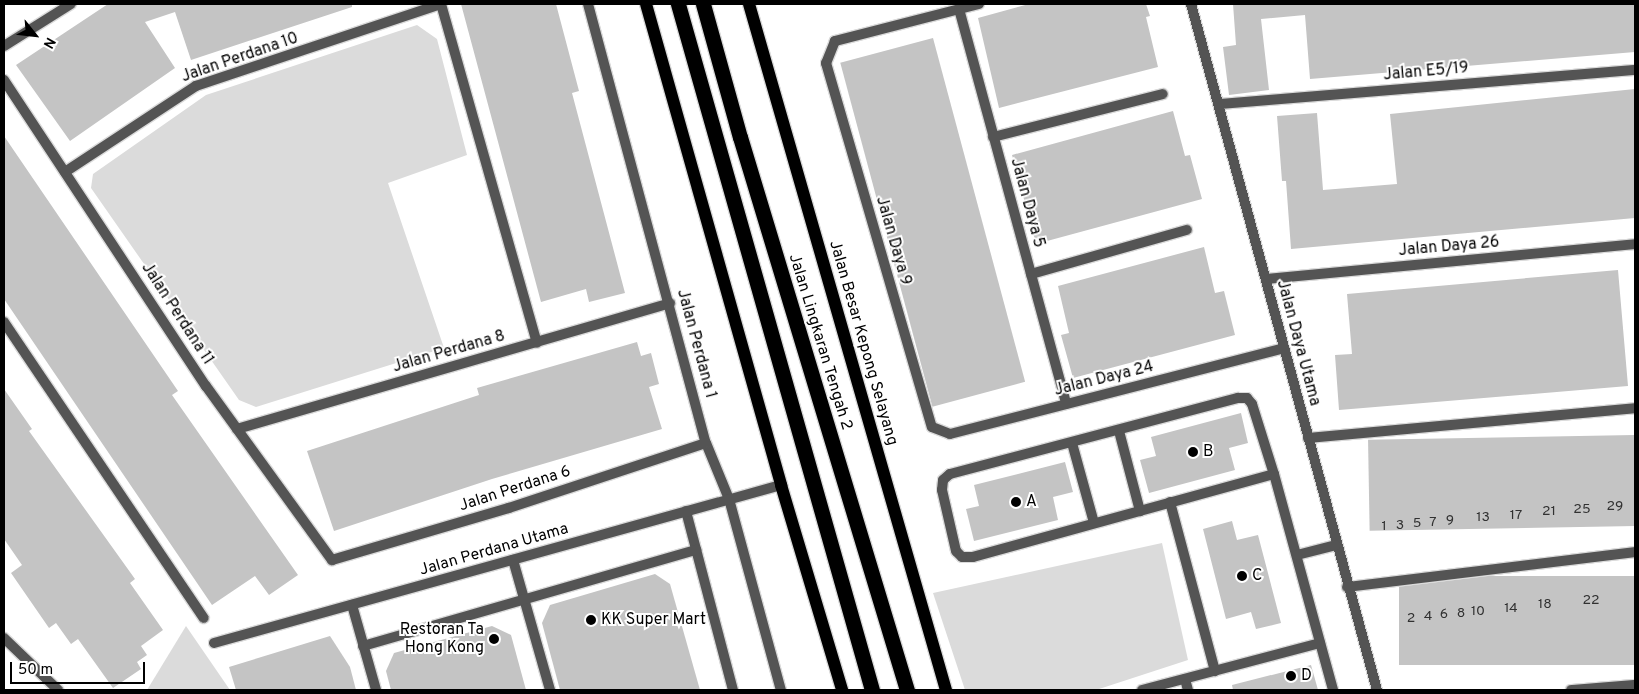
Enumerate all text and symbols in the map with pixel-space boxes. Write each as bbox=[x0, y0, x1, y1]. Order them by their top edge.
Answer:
north arrow bbox=[10, 10, 60, 60]
street label: Jalan Perdana 10 bbox=[179, 29, 301, 87]
text: N bbox=[39, 34, 58, 51]
street label: Jalan E5/19 bbox=[1383, 59, 1469, 85]
street label: Jalan Daya 5 bbox=[1006, 156, 1048, 250]
street label: Jalan Daya 9 bbox=[871, 194, 915, 288]
street label: Jalan Daya 26 bbox=[1398, 233, 1500, 261]
street label: Jalan Besar Kepong Selayang bbox=[825, 238, 901, 448]
street label: Jalan Lingkaran Tengah 2 bbox=[784, 251, 856, 433]
street label: Jalan Perdana 11 bbox=[137, 259, 217, 369]
street label: Jalan Daya Utama bbox=[1272, 278, 1324, 408]
street label: Jalan Perdana 1 bbox=[672, 287, 720, 401]
street label: Jalan Perdana 8 bbox=[391, 327, 507, 377]
street label: Jalan Daya 24 bbox=[1052, 357, 1156, 401]
place label: B bbox=[1203, 442, 1213, 462]
marker: B bbox=[1187, 446, 1199, 458]
street label: Jalan Perdana 6 bbox=[457, 462, 573, 516]
place label: A bbox=[1026, 492, 1037, 512]
marker: A bbox=[1010, 496, 1022, 508]
house number: 29 bbox=[1607, 499, 1623, 515]
house number: 25 bbox=[1573, 502, 1591, 518]
house number: 21 bbox=[1542, 504, 1556, 520]
house number: 17 bbox=[1510, 508, 1522, 524]
house number: 13 bbox=[1476, 510, 1490, 526]
house number: 9 bbox=[1446, 513, 1454, 529]
house number: 7 bbox=[1429, 515, 1437, 531]
house number: 5 bbox=[1413, 516, 1421, 532]
house number: 3 bbox=[1396, 518, 1404, 534]
house number: 1 bbox=[1381, 519, 1387, 535]
street label: Jalan Perdana Utama bbox=[417, 520, 571, 580]
place label: C bbox=[1252, 566, 1262, 586]
marker: C bbox=[1236, 570, 1248, 582]
house number: 22 bbox=[1582, 593, 1600, 609]
house number: 18 bbox=[1538, 597, 1552, 613]
house number: 14 bbox=[1504, 601, 1518, 617]
house number: 10 bbox=[1471, 604, 1485, 620]
house number: 8 bbox=[1457, 606, 1465, 622]
house number: 6 bbox=[1440, 607, 1448, 623]
house number: 4 bbox=[1424, 609, 1432, 625]
place label: KK Super Mart bbox=[601, 610, 706, 630]
house number: 2 bbox=[1407, 611, 1415, 627]
marker: KK Super Mart bbox=[585, 614, 597, 626]
place label: Restoran Ta Hong Kong bbox=[399, 620, 484, 658]
marker: Restoran Ta Hong Kong bbox=[488, 633, 500, 645]
scale bar bbox=[12, 652, 148, 684]
text: 50 m bbox=[18, 661, 53, 680]
place label: D bbox=[1301, 666, 1312, 686]
marker: D bbox=[1285, 670, 1297, 682]

